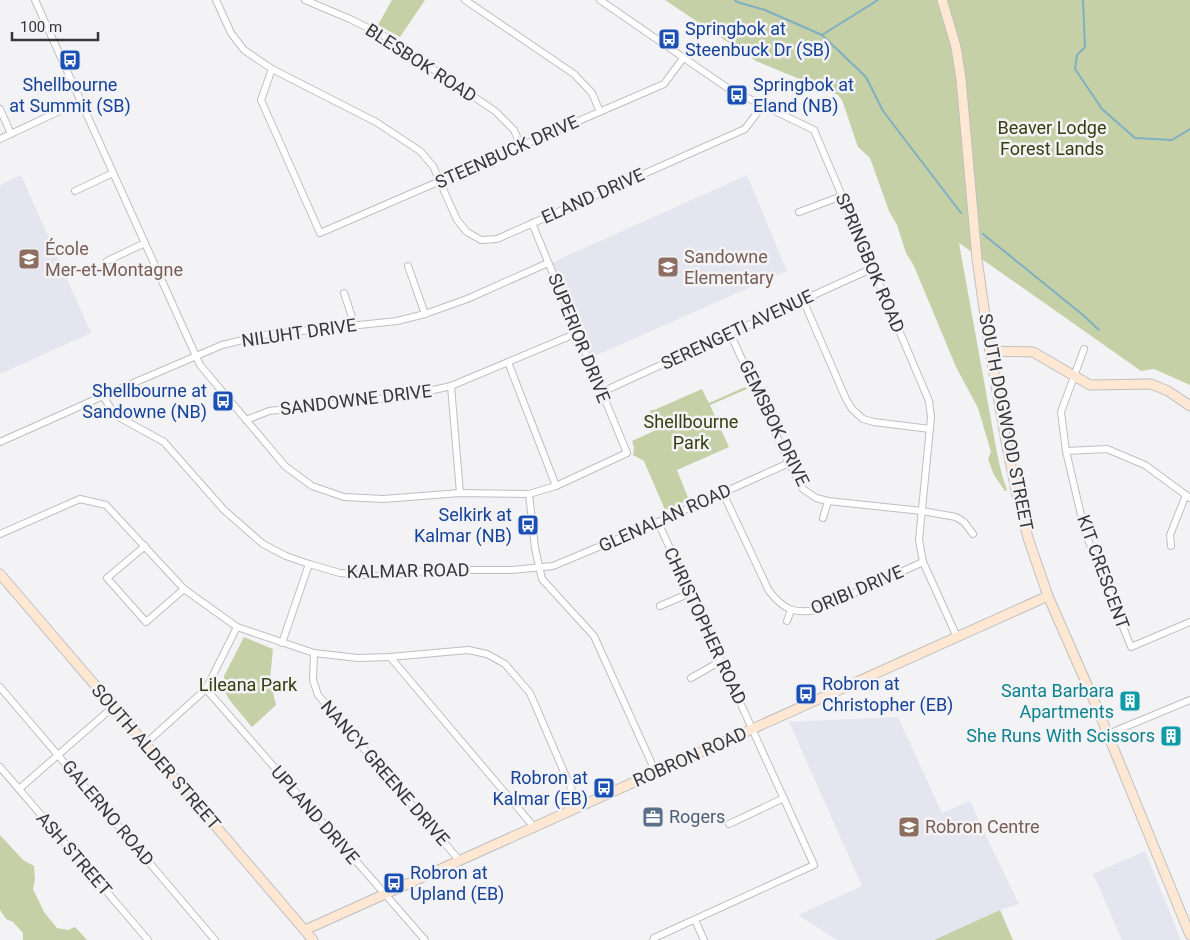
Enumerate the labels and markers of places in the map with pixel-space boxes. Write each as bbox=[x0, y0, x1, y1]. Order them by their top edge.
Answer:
place label: Springbok at Steenbuck Dr (SB) bbox=[685, 18, 830, 61]
bus stop icon: Springbok at Steenbuck Dr (SB) bbox=[657, 27, 681, 51]
bus stop icon: Shellbourne at Summit (SB) bbox=[58, 48, 82, 72]
place label: Shellbourne at Summit (SB) bbox=[9, 74, 131, 117]
place label: Springbok at Eland (NB) bbox=[753, 74, 854, 117]
bus stop icon: Springbok at Eland (NB) bbox=[725, 83, 749, 107]
place label: École Mer-et-Montagne bbox=[45, 238, 183, 280]
place label: Sandowne Elementary bbox=[684, 246, 774, 288]
school or university icon: École Mer-et-Montagne bbox=[17, 247, 41, 271]
school or university icon: Sandowne Elementary bbox=[656, 255, 680, 279]
place label: Shellbourne at Sandowne (NB) bbox=[82, 380, 207, 423]
bus stop icon: Shellbourne at Sandowne (NB) bbox=[211, 389, 235, 413]
place label: Selkirk at Kalmar (NB) bbox=[414, 504, 512, 547]
bus stop icon: Selkirk at Kalmar (NB) bbox=[516, 513, 540, 537]
place label: Robron at Christopher (EB) bbox=[822, 673, 953, 716]
place label: Santa Barbara Apartments bbox=[1001, 680, 1114, 722]
bus stop icon: Robron at Christopher (EB) bbox=[794, 682, 818, 706]
building icon: Santa Barbara Apartments bbox=[1118, 689, 1142, 713]
building icon: She Runs With Scissors bbox=[1159, 724, 1183, 748]
place label: She Runs With Scissors bbox=[966, 725, 1155, 746]
place label: Robron at Kalmar (EB) bbox=[493, 767, 588, 810]
bus stop icon: Robron at Kalmar (EB) bbox=[592, 776, 616, 800]
office icon: Rogers bbox=[641, 805, 665, 829]
place label: Rogers bbox=[669, 806, 725, 827]
school or university icon: Robron Centre bbox=[897, 815, 921, 839]
place label: Robron Centre bbox=[925, 816, 1040, 837]
place label: Robron at Upland (EB) bbox=[410, 862, 504, 905]
bus stop icon: Robron at Upland (EB) bbox=[382, 871, 406, 895]

